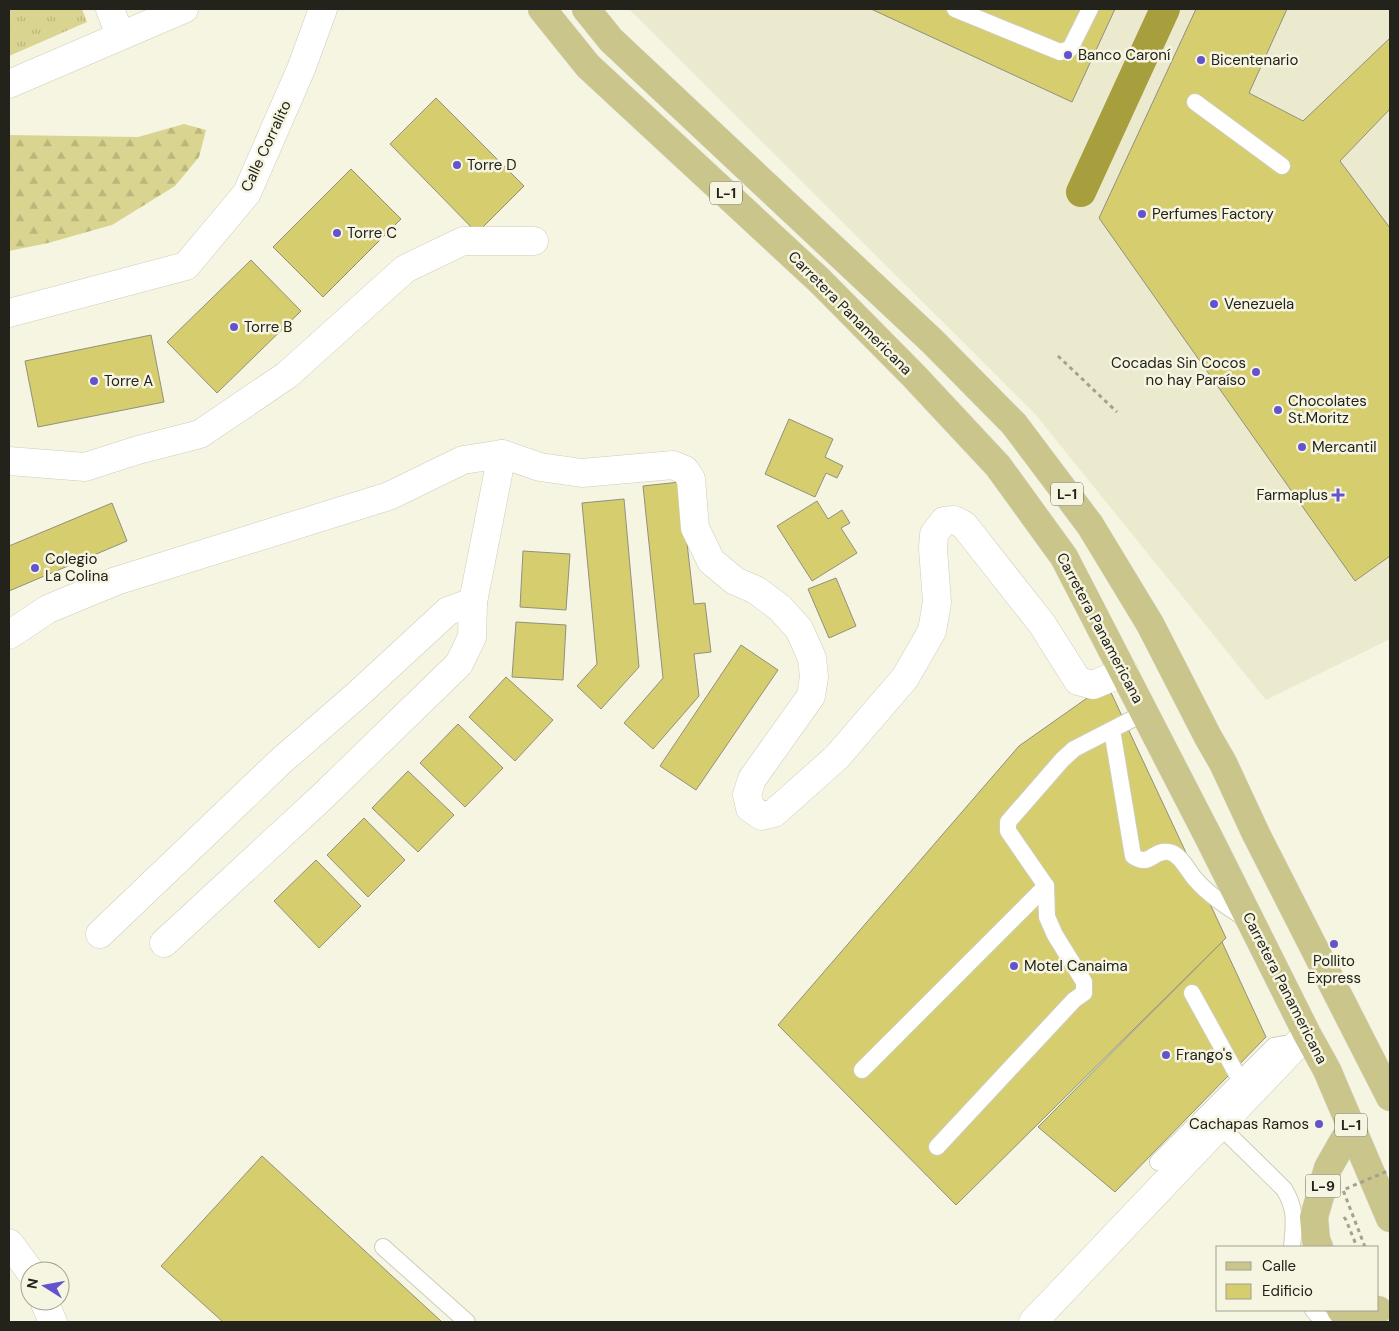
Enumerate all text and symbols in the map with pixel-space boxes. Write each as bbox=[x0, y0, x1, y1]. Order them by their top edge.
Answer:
place label: Banco Caroní bbox=[1078, 45, 1171, 65]
marker: Banco Caroní bbox=[1062, 49, 1074, 61]
place label: Bicentenario bbox=[1211, 50, 1298, 70]
marker: Bicentenario bbox=[1195, 54, 1207, 66]
street label: Calle Corralito bbox=[236, 97, 296, 195]
place label: Torre D bbox=[467, 155, 517, 175]
marker: Torre D bbox=[451, 159, 463, 171]
road number: L-1 bbox=[710, 182, 742, 204]
place label: Perfumes Factory bbox=[1152, 204, 1275, 224]
marker: Perfumes Factory bbox=[1136, 208, 1148, 220]
place label: Torre C bbox=[347, 223, 397, 243]
marker: Torre C bbox=[331, 227, 343, 239]
street label: Carretera Panamericana bbox=[784, 247, 916, 379]
place label: Venezuela bbox=[1224, 294, 1294, 314]
marker: Venezuela bbox=[1208, 298, 1220, 310]
place label: Torre B bbox=[244, 317, 292, 337]
marker: Torre B bbox=[228, 321, 240, 333]
place label: Cocadas Sin Cocos no hay Paraíso bbox=[1111, 353, 1246, 390]
marker: Cocadas Sin Cocos no hay Paraíso bbox=[1250, 366, 1262, 378]
place label: Torre A bbox=[104, 371, 153, 391]
marker: Torre A bbox=[88, 375, 100, 387]
place label: Chocolates St.Moritz bbox=[1288, 391, 1367, 428]
marker: Chocolates St.Moritz bbox=[1272, 404, 1284, 416]
place label: Mercantil bbox=[1312, 437, 1377, 457]
marker: Mercantil bbox=[1296, 441, 1308, 453]
road number: L-1 bbox=[1051, 482, 1083, 506]
place label: Farmaplus bbox=[1256, 485, 1328, 505]
marker: Farmaplus bbox=[1332, 489, 1344, 501]
place label: Colegio La Colina bbox=[45, 549, 108, 586]
street label: Carretera Panamericana bbox=[1052, 549, 1148, 707]
marker: Colegio La Colina bbox=[29, 562, 41, 574]
street label: Carretera Panamericana bbox=[1238, 909, 1332, 1067]
marker: Pollito Express bbox=[1328, 938, 1340, 950]
place label: Pollito Express bbox=[1307, 951, 1361, 988]
place label: Motel Canaima bbox=[1024, 956, 1128, 976]
marker: Motel Canaima bbox=[1008, 960, 1020, 972]
place label: Frango's bbox=[1176, 1045, 1233, 1065]
marker: Frango's bbox=[1160, 1049, 1172, 1061]
place label: Cachapas Ramos bbox=[1189, 1114, 1309, 1134]
road number: L-1 bbox=[1335, 1114, 1367, 1136]
marker: Cachapas Ramos bbox=[1313, 1118, 1325, 1130]
road number: L-9 bbox=[1306, 1174, 1340, 1198]
legend bbox=[1216, 1246, 1379, 1311]
text: Calle bbox=[1262, 1256, 1296, 1276]
north arrow bbox=[20, 1261, 70, 1311]
text: N bbox=[22, 1277, 42, 1290]
text: Edificio bbox=[1262, 1281, 1313, 1301]

